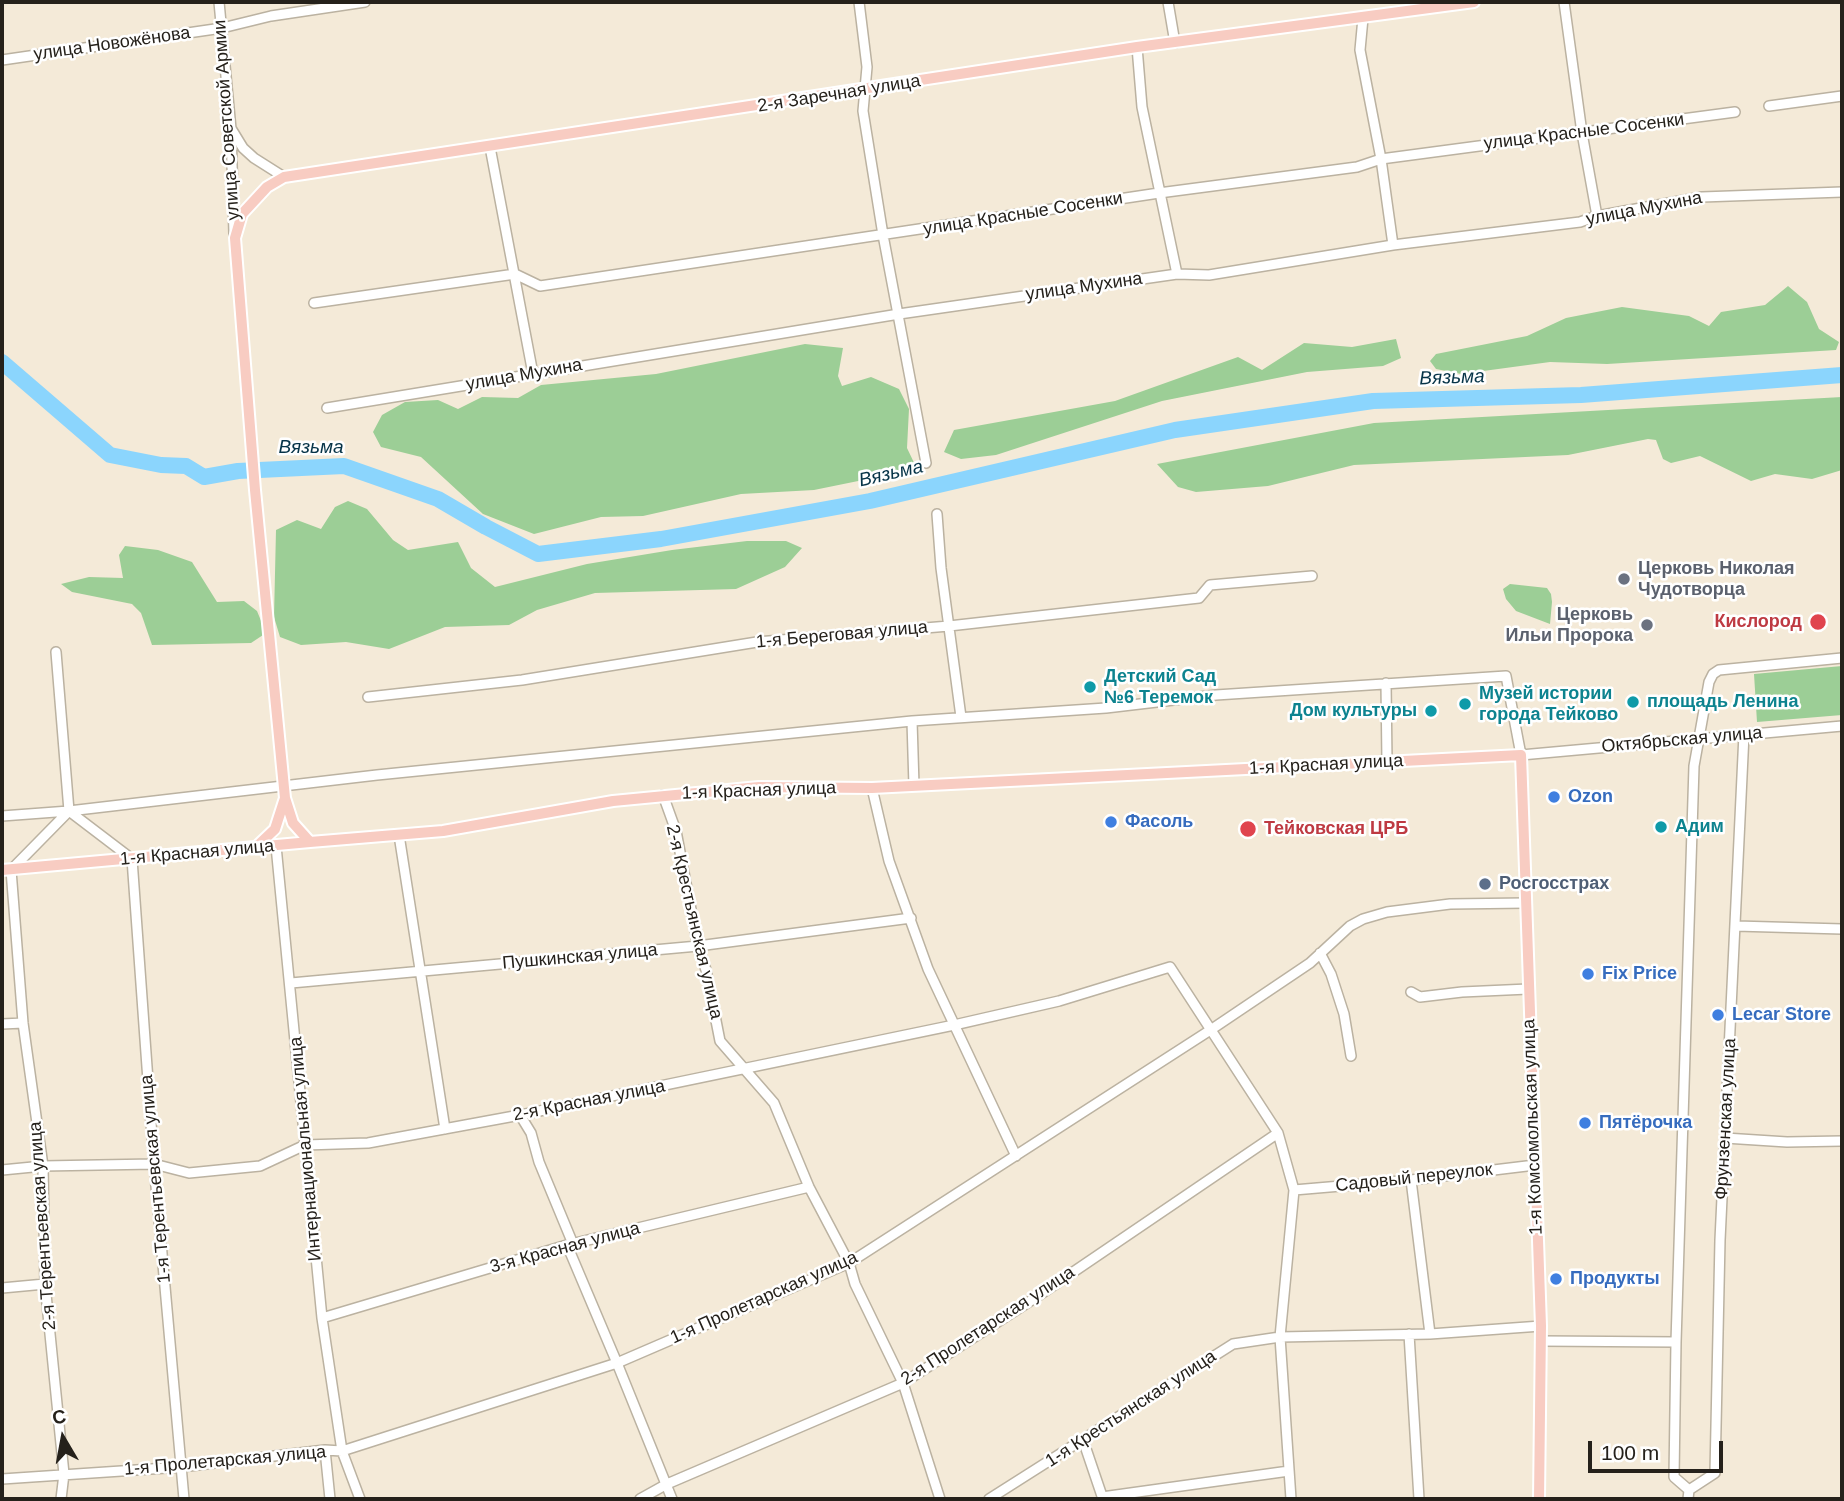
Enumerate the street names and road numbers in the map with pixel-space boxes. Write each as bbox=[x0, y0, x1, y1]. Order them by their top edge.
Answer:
street label: улица Советской Армии bbox=[209, 19, 245, 221]
street label: улица Новожёнова bbox=[32, 22, 192, 66]
street label: 2-я Заречная улица bbox=[756, 70, 922, 118]
street label: улица Красные Сосенки bbox=[1483, 109, 1685, 155]
street label: улица Мухина bbox=[1584, 187, 1704, 231]
street label: улица Красные Сосенки bbox=[922, 188, 1124, 240]
street label: улица Мухина bbox=[1024, 268, 1144, 306]
street label: улица Мухина bbox=[464, 354, 584, 396]
street label: 1-я Береговая улица bbox=[755, 617, 929, 653]
street label: Октябрьская улица bbox=[1601, 722, 1763, 758]
street label: 1-я Красная улица bbox=[1248, 750, 1404, 780]
street label: 1-я Красная улица bbox=[681, 778, 837, 804]
street label: 2-я Крестьянская улица bbox=[661, 823, 727, 1021]
street label: 1-я Красная улица bbox=[119, 836, 275, 870]
street label: Пушкинская улица bbox=[501, 939, 659, 975]
street label: 1-я Комсомольская улица bbox=[1518, 1019, 1548, 1235]
street label: Интернациональная улица bbox=[285, 1036, 327, 1262]
street label: Фрунзенская улица bbox=[1711, 1038, 1741, 1200]
street label: 1-я Терентьевская улица bbox=[136, 1074, 176, 1284]
street label: 2-я Красная улица bbox=[511, 1076, 667, 1126]
street label: 2-я Терентьевская улица bbox=[25, 1121, 61, 1331]
street label: Садовый переулок bbox=[1334, 1159, 1494, 1197]
street label: 3-я Красная улица bbox=[488, 1218, 642, 1278]
street label: 1-я Пролетарская улица bbox=[667, 1247, 861, 1349]
street label: 2-я Пролетарская улица bbox=[897, 1262, 1079, 1390]
street label: 1-я Крестьянская улица bbox=[1042, 1346, 1220, 1472]
street label: 1-я Пролетарская улица bbox=[123, 1441, 327, 1481]

